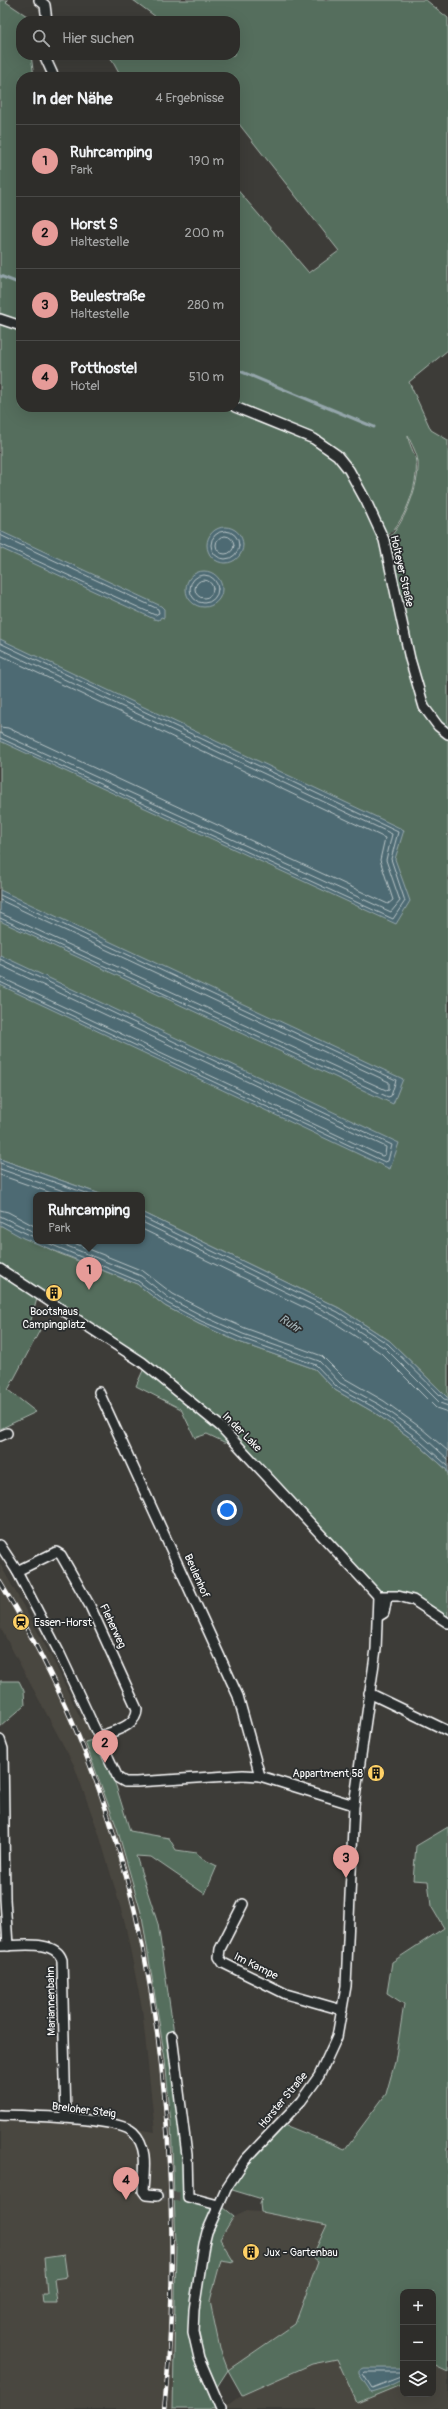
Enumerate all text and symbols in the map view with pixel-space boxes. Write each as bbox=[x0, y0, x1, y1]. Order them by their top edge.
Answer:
search box bbox=[16, 16, 240, 60]
icon: search bbox=[30, 27, 52, 49]
text: Hier suchen bbox=[62, 29, 134, 48]
text: In der Nähe bbox=[32, 88, 113, 109]
text: 4 Ergebnisse bbox=[155, 90, 224, 106]
text: Ruhrcamping bbox=[70, 143, 152, 162]
text: 1 bbox=[42, 153, 48, 169]
text: 190 m bbox=[189, 153, 224, 169]
text: Park bbox=[70, 162, 93, 178]
text: Horst S bbox=[70, 215, 118, 234]
text: 2 bbox=[41, 225, 49, 241]
text: 200 m bbox=[185, 225, 224, 241]
text: Haltestelle bbox=[70, 234, 129, 250]
text: Beulestraße bbox=[70, 287, 145, 306]
text: 3 bbox=[41, 297, 49, 313]
text: 280 m bbox=[187, 297, 224, 313]
text: Haltestelle bbox=[70, 306, 129, 322]
text: Potthostel bbox=[70, 359, 137, 378]
text: 4 bbox=[41, 369, 49, 385]
text: 510 m bbox=[189, 369, 224, 385]
text: Hotel bbox=[70, 378, 100, 394]
street label: Holteyer Straße bbox=[387, 534, 417, 609]
popup bbox=[33, 1192, 145, 1244]
text: Ruhrcamping bbox=[48, 1201, 130, 1220]
text: Park bbox=[48, 1220, 71, 1236]
pin: 1 bbox=[76, 1257, 102, 1290]
building icon: Bootshaus Campingplatz bbox=[44, 1283, 64, 1303]
place label: Bootshaus Campingplatz bbox=[22, 1305, 86, 1331]
water label: Ruhr bbox=[276, 1311, 305, 1337]
street label: In der Lake bbox=[220, 1410, 265, 1455]
your location bbox=[217, 1500, 237, 1520]
street label: Beulenhof bbox=[182, 1552, 213, 1600]
street label: Fleherweg bbox=[97, 1602, 129, 1651]
station icon: Essen-Horst bbox=[11, 1612, 31, 1632]
place label: Essen-Horst bbox=[34, 1616, 92, 1629]
pin: 2 bbox=[92, 1730, 118, 1763]
building icon: Appartment 58 bbox=[366, 1763, 386, 1783]
place label: Appartment 58 bbox=[293, 1767, 363, 1780]
pin: 3 bbox=[333, 1845, 359, 1878]
street label: Im Kampe bbox=[232, 1950, 281, 1982]
street label: Mariannenbahn bbox=[44, 1966, 58, 2036]
street label: Horster Straße bbox=[256, 2069, 311, 2131]
street label: Breloher Steig bbox=[51, 2100, 117, 2120]
pin: 4 bbox=[113, 2167, 139, 2200]
building icon: Jux - Gartenbau bbox=[241, 2242, 261, 2262]
place label: Jux - Gartenbau bbox=[264, 2246, 338, 2259]
map controls bbox=[400, 2289, 436, 2397]
button: + bbox=[400, 2289, 436, 2325]
button: − bbox=[400, 2325, 436, 2361]
button: layers bbox=[400, 2361, 436, 2397]

